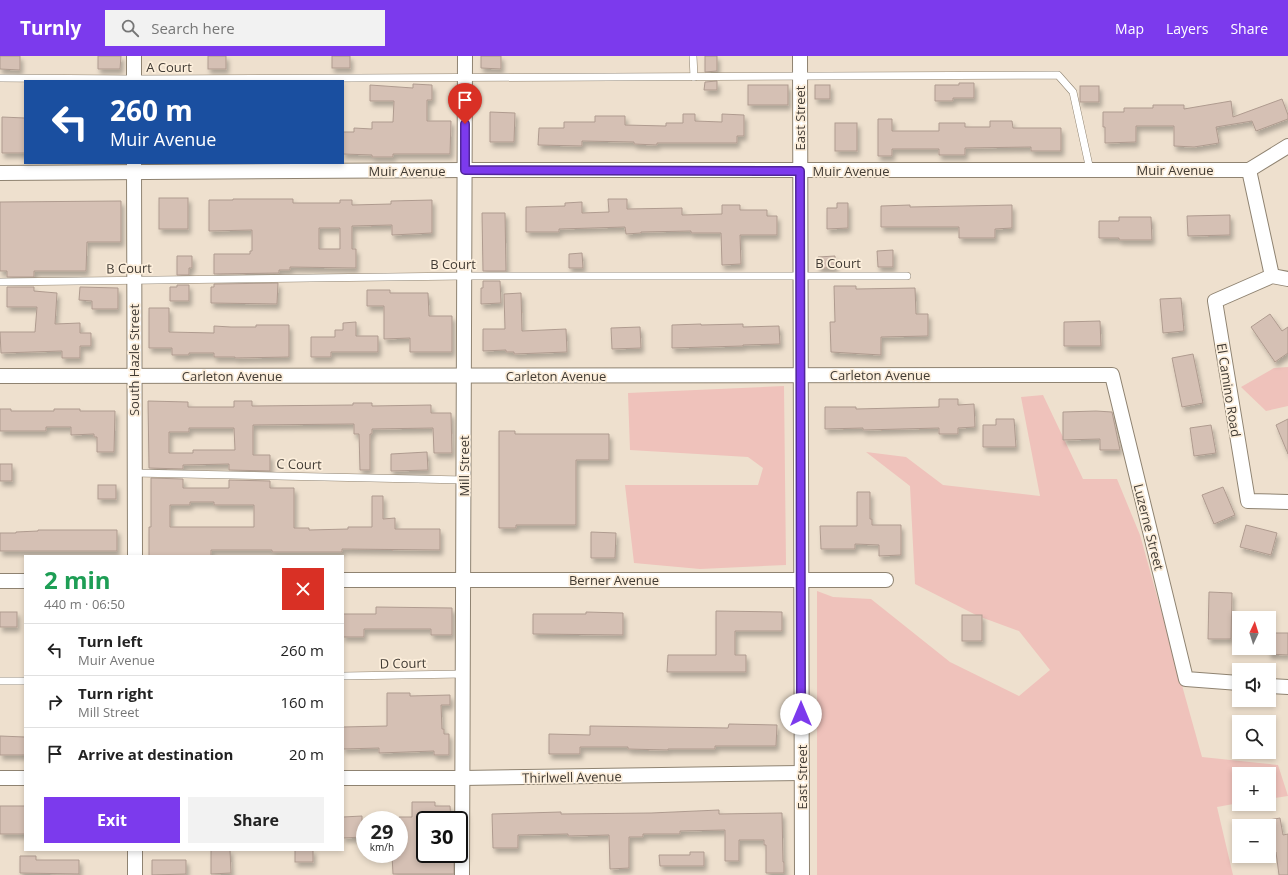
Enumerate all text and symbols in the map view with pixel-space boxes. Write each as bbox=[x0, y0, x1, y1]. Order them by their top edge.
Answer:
search box bbox=[105, 10, 385, 46]
text: Turnly bbox=[20, 15, 81, 41]
icon: search bbox=[119, 17, 141, 39]
text: Search here bbox=[151, 18, 235, 38]
text: Map bbox=[1115, 19, 1144, 38]
text: Layers bbox=[1166, 19, 1208, 38]
text: Share bbox=[1230, 19, 1268, 38]
street label: A Court bbox=[146, 58, 192, 76]
pin bbox=[448, 83, 482, 124]
street label: East Street bbox=[791, 85, 809, 150]
icon: arrive bbox=[454, 89, 476, 111]
text: 260 m bbox=[110, 91, 193, 129]
icon: left bbox=[44, 96, 96, 148]
text: Muir Avenue bbox=[110, 127, 216, 151]
street label: Muir Avenue bbox=[1137, 161, 1213, 179]
street label: Muir Avenue bbox=[369, 162, 445, 180]
street label: Muir Avenue bbox=[813, 162, 889, 180]
street label: B Court bbox=[815, 254, 861, 272]
street label: B Court bbox=[430, 255, 476, 273]
street label: B Court bbox=[106, 259, 152, 277]
street label: South Hazle Street bbox=[125, 304, 143, 416]
street label: El Camino Road bbox=[1213, 342, 1245, 438]
street label: Carleton Avenue bbox=[830, 366, 930, 384]
street label: Carleton Avenue bbox=[182, 367, 282, 385]
street label: Carleton Avenue bbox=[506, 367, 606, 385]
street label: Mill Street bbox=[455, 435, 473, 497]
street label: C Court bbox=[276, 455, 322, 473]
street label: Luzerne Street bbox=[1130, 482, 1169, 572]
text: 2 min bbox=[44, 563, 111, 596]
button: close bbox=[282, 568, 324, 610]
street label: Berner Avenue bbox=[569, 571, 659, 589]
text: 440 m · 06:50 bbox=[44, 595, 125, 613]
north arrow bbox=[1232, 611, 1276, 655]
map controls bbox=[1232, 611, 1276, 863]
text: Turn left bbox=[78, 631, 143, 651]
icon: left bbox=[44, 639, 66, 661]
text: 260 m bbox=[280, 640, 324, 660]
text: Muir Avenue bbox=[78, 651, 155, 669]
street label: D Court bbox=[379, 654, 427, 672]
button: sound bbox=[1232, 663, 1276, 707]
text: Turn right bbox=[78, 683, 153, 703]
icon: right bbox=[44, 691, 66, 713]
text: 160 m bbox=[280, 692, 324, 712]
position arrow bbox=[780, 693, 822, 735]
text: Mill Street bbox=[78, 703, 139, 721]
button: search bbox=[1232, 715, 1276, 759]
icon: arrive bbox=[44, 743, 66, 765]
text: Arrive at destination bbox=[78, 744, 233, 764]
text: 20 m bbox=[289, 744, 324, 764]
street label: East Street bbox=[793, 744, 811, 809]
street label: Thirlwell Avenue bbox=[522, 767, 622, 787]
button: + bbox=[1232, 767, 1276, 811]
button: Exit bbox=[44, 797, 180, 843]
button: Share bbox=[188, 797, 324, 843]
speed limit sign: 30 bbox=[416, 811, 468, 863]
text: 29 bbox=[371, 818, 393, 845]
button: − bbox=[1232, 819, 1276, 863]
text: km/h bbox=[370, 840, 394, 854]

